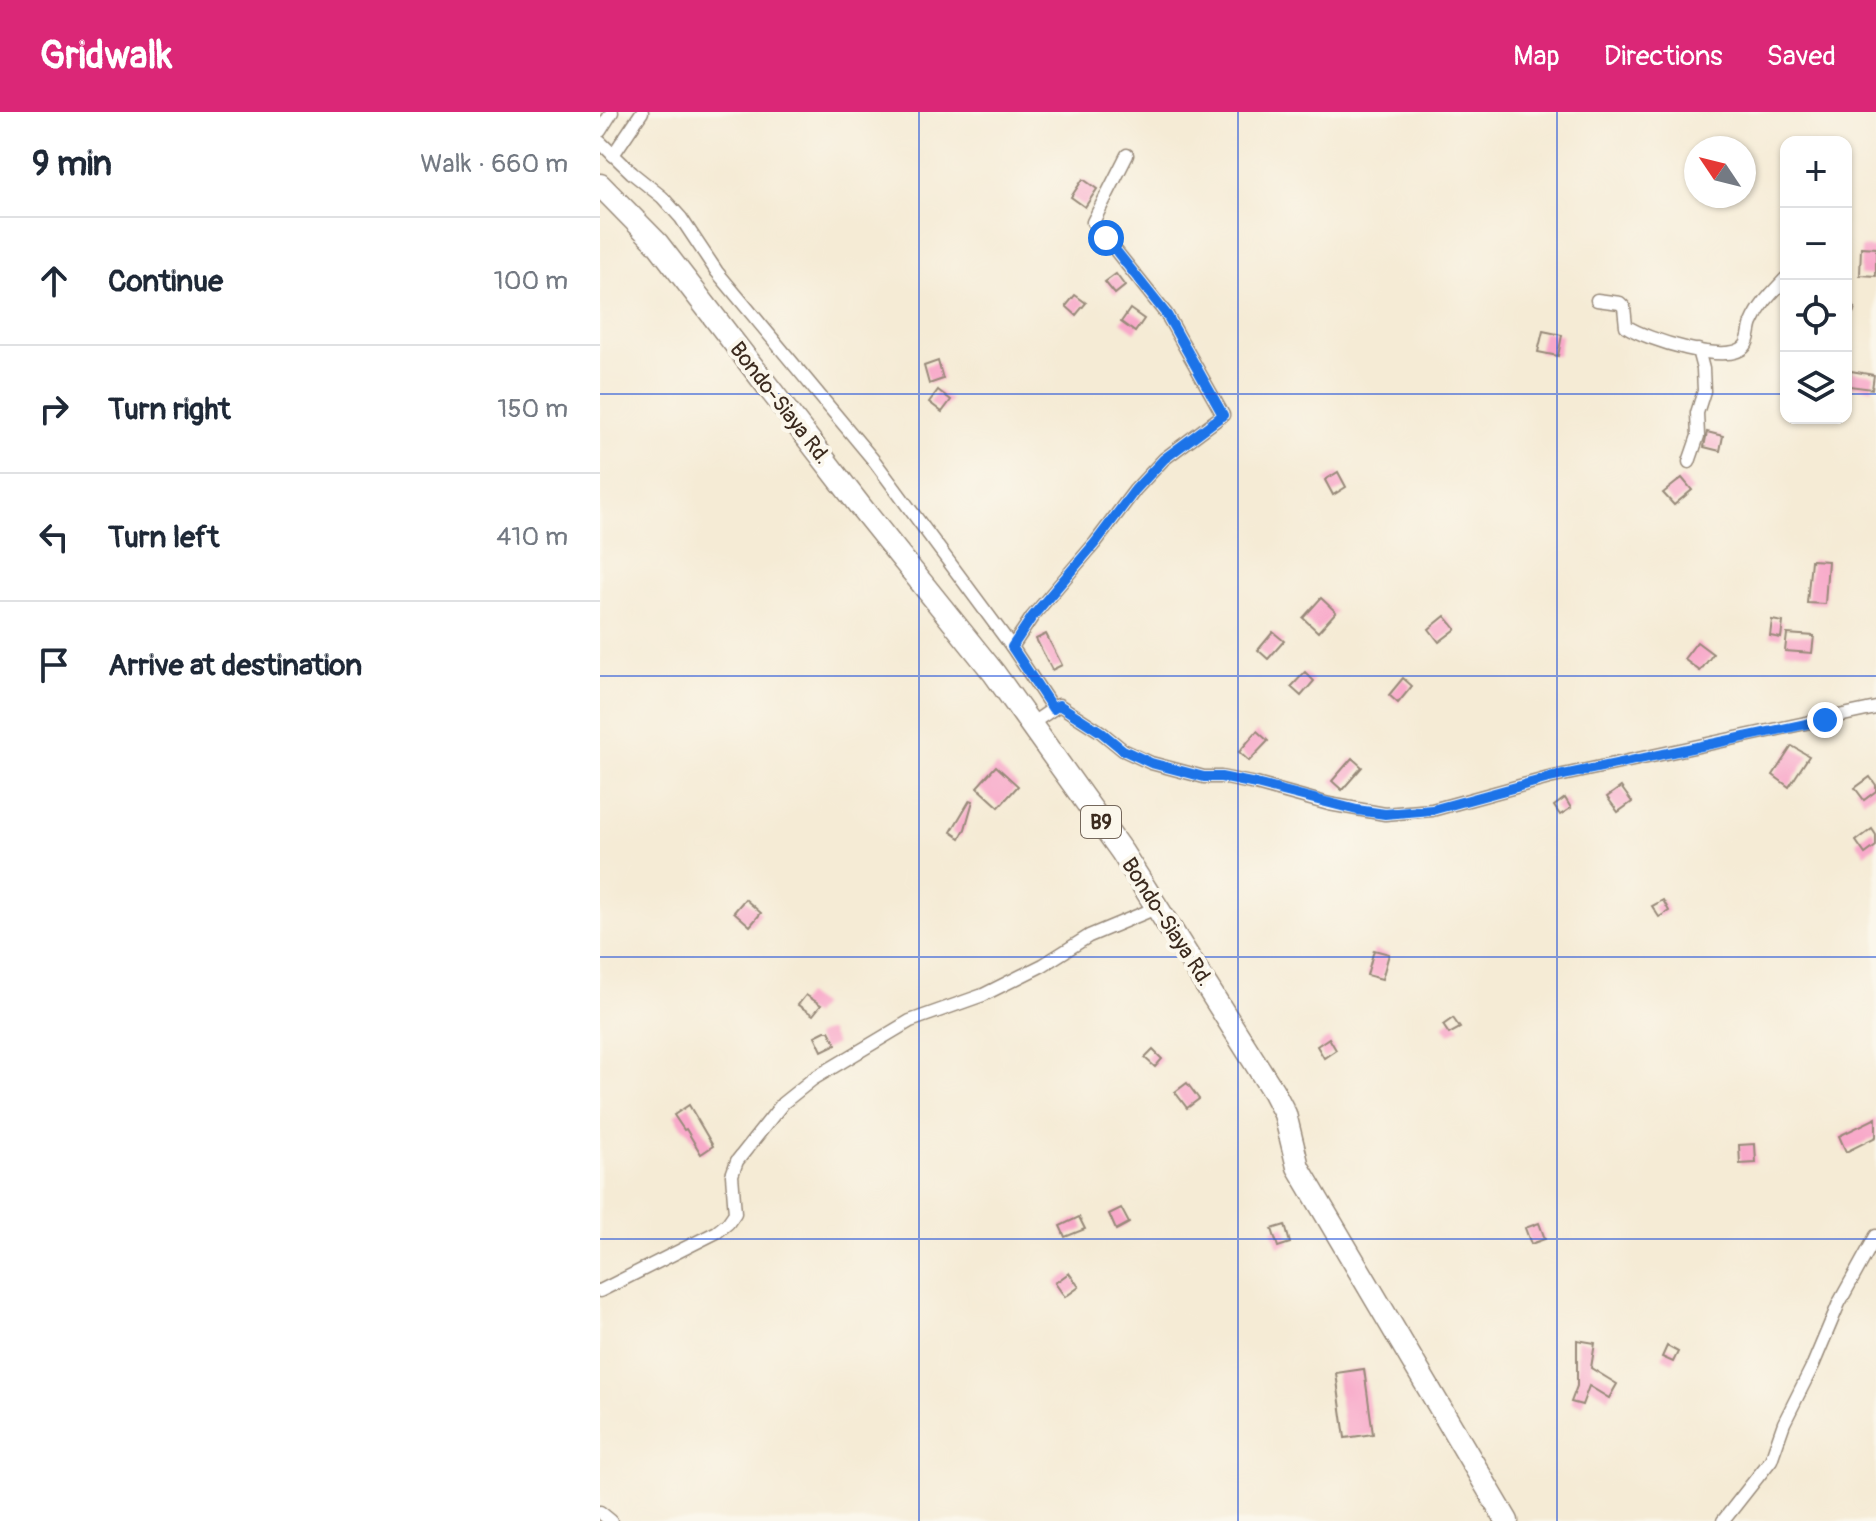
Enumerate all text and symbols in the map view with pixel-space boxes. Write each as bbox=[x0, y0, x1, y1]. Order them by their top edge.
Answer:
text: Gridwalk bbox=[40, 32, 172, 80]
text: Map bbox=[1513, 39, 1560, 74]
text: Directions bbox=[1604, 39, 1723, 74]
text: Saved bbox=[1767, 39, 1836, 74]
north arrow bbox=[1684, 136, 1756, 208]
map controls bbox=[1780, 136, 1852, 424]
button: + bbox=[1780, 136, 1852, 208]
text: 9 min bbox=[32, 143, 112, 186]
text: Walk · 660 m bbox=[420, 148, 568, 180]
button: − bbox=[1780, 208, 1852, 280]
route start bbox=[1088, 220, 1124, 256]
icon: ahead bbox=[32, 259, 76, 303]
text: Continue bbox=[108, 263, 223, 300]
text: 100 m bbox=[494, 265, 568, 297]
button: locate bbox=[1780, 280, 1852, 352]
street label: Bondo-Siaya Rd. bbox=[723, 336, 837, 470]
button: layers bbox=[1780, 352, 1852, 424]
icon: right bbox=[32, 387, 76, 431]
text: Turn right bbox=[108, 391, 231, 428]
text: 150 m bbox=[497, 393, 568, 425]
icon: left bbox=[32, 515, 76, 559]
text: Turn left bbox=[108, 519, 219, 556]
text: 410 m bbox=[496, 521, 568, 553]
icon: arrive bbox=[32, 643, 76, 687]
text: Arrive at destination bbox=[108, 647, 362, 684]
route end bbox=[1807, 702, 1843, 738]
road number: B9 bbox=[1081, 806, 1121, 838]
street label: Bondo-Siaya Rd. bbox=[1115, 852, 1219, 992]

